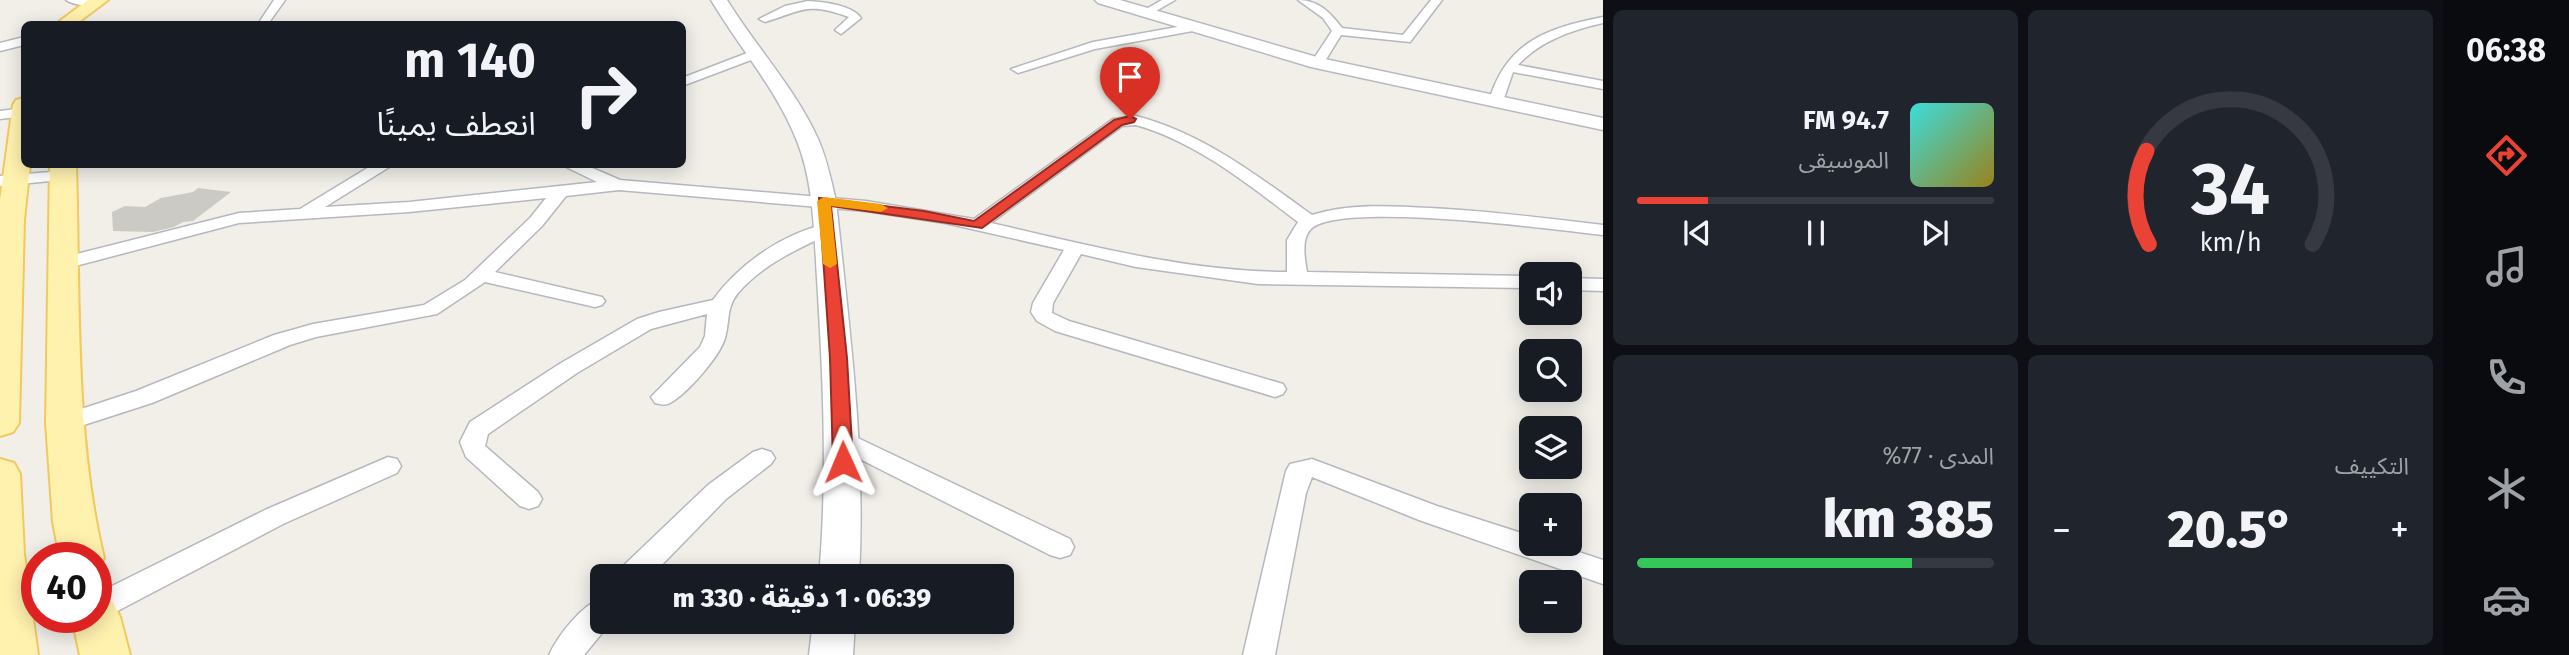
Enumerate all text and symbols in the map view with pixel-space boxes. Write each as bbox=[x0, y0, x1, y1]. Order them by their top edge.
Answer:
text: 140 m bbox=[404, 31, 536, 90]
text: 06:38 bbox=[2466, 31, 2546, 69]
pin bbox=[1100, 47, 1160, 119]
icon: right bbox=[560, 49, 651, 140]
icon: arrive bbox=[1111, 58, 1149, 96]
text: انعطف يمينًا bbox=[376, 105, 536, 143]
text: 94.7 FM bbox=[1803, 105, 1889, 136]
icon: directions bbox=[2482, 131, 2531, 180]
text: الموسيقى bbox=[1798, 146, 1889, 174]
text: 34 bbox=[2190, 146, 2270, 233]
icon: previous bbox=[1678, 214, 1716, 252]
icon: pause bbox=[1797, 214, 1835, 252]
icon: next bbox=[1916, 214, 1954, 252]
text: km/h bbox=[2200, 228, 2261, 258]
icon: music bbox=[2482, 242, 2531, 291]
map controls bbox=[1519, 262, 1582, 633]
button: sound bbox=[1519, 262, 1582, 325]
button: search bbox=[1519, 339, 1582, 402]
icon: phone bbox=[2482, 353, 2531, 402]
button: layers bbox=[1519, 416, 1582, 479]
position arrow bbox=[806, 425, 880, 499]
text: المدى · 77% bbox=[1882, 442, 1994, 470]
text: التكييف bbox=[2335, 452, 2409, 480]
icon: climate bbox=[2482, 464, 2531, 513]
text: 385 km bbox=[1823, 488, 1994, 551]
button: + bbox=[1519, 493, 1582, 556]
text: 20.5° bbox=[2168, 498, 2294, 561]
text: − bbox=[2052, 507, 2071, 553]
text: + bbox=[2390, 507, 2409, 553]
speed limit sign: 40 bbox=[21, 542, 112, 633]
button: − bbox=[1519, 570, 1582, 633]
icon: car bbox=[2482, 575, 2531, 624]
text: 06:39 · 1 دقيقة · 330 m bbox=[673, 583, 931, 614]

